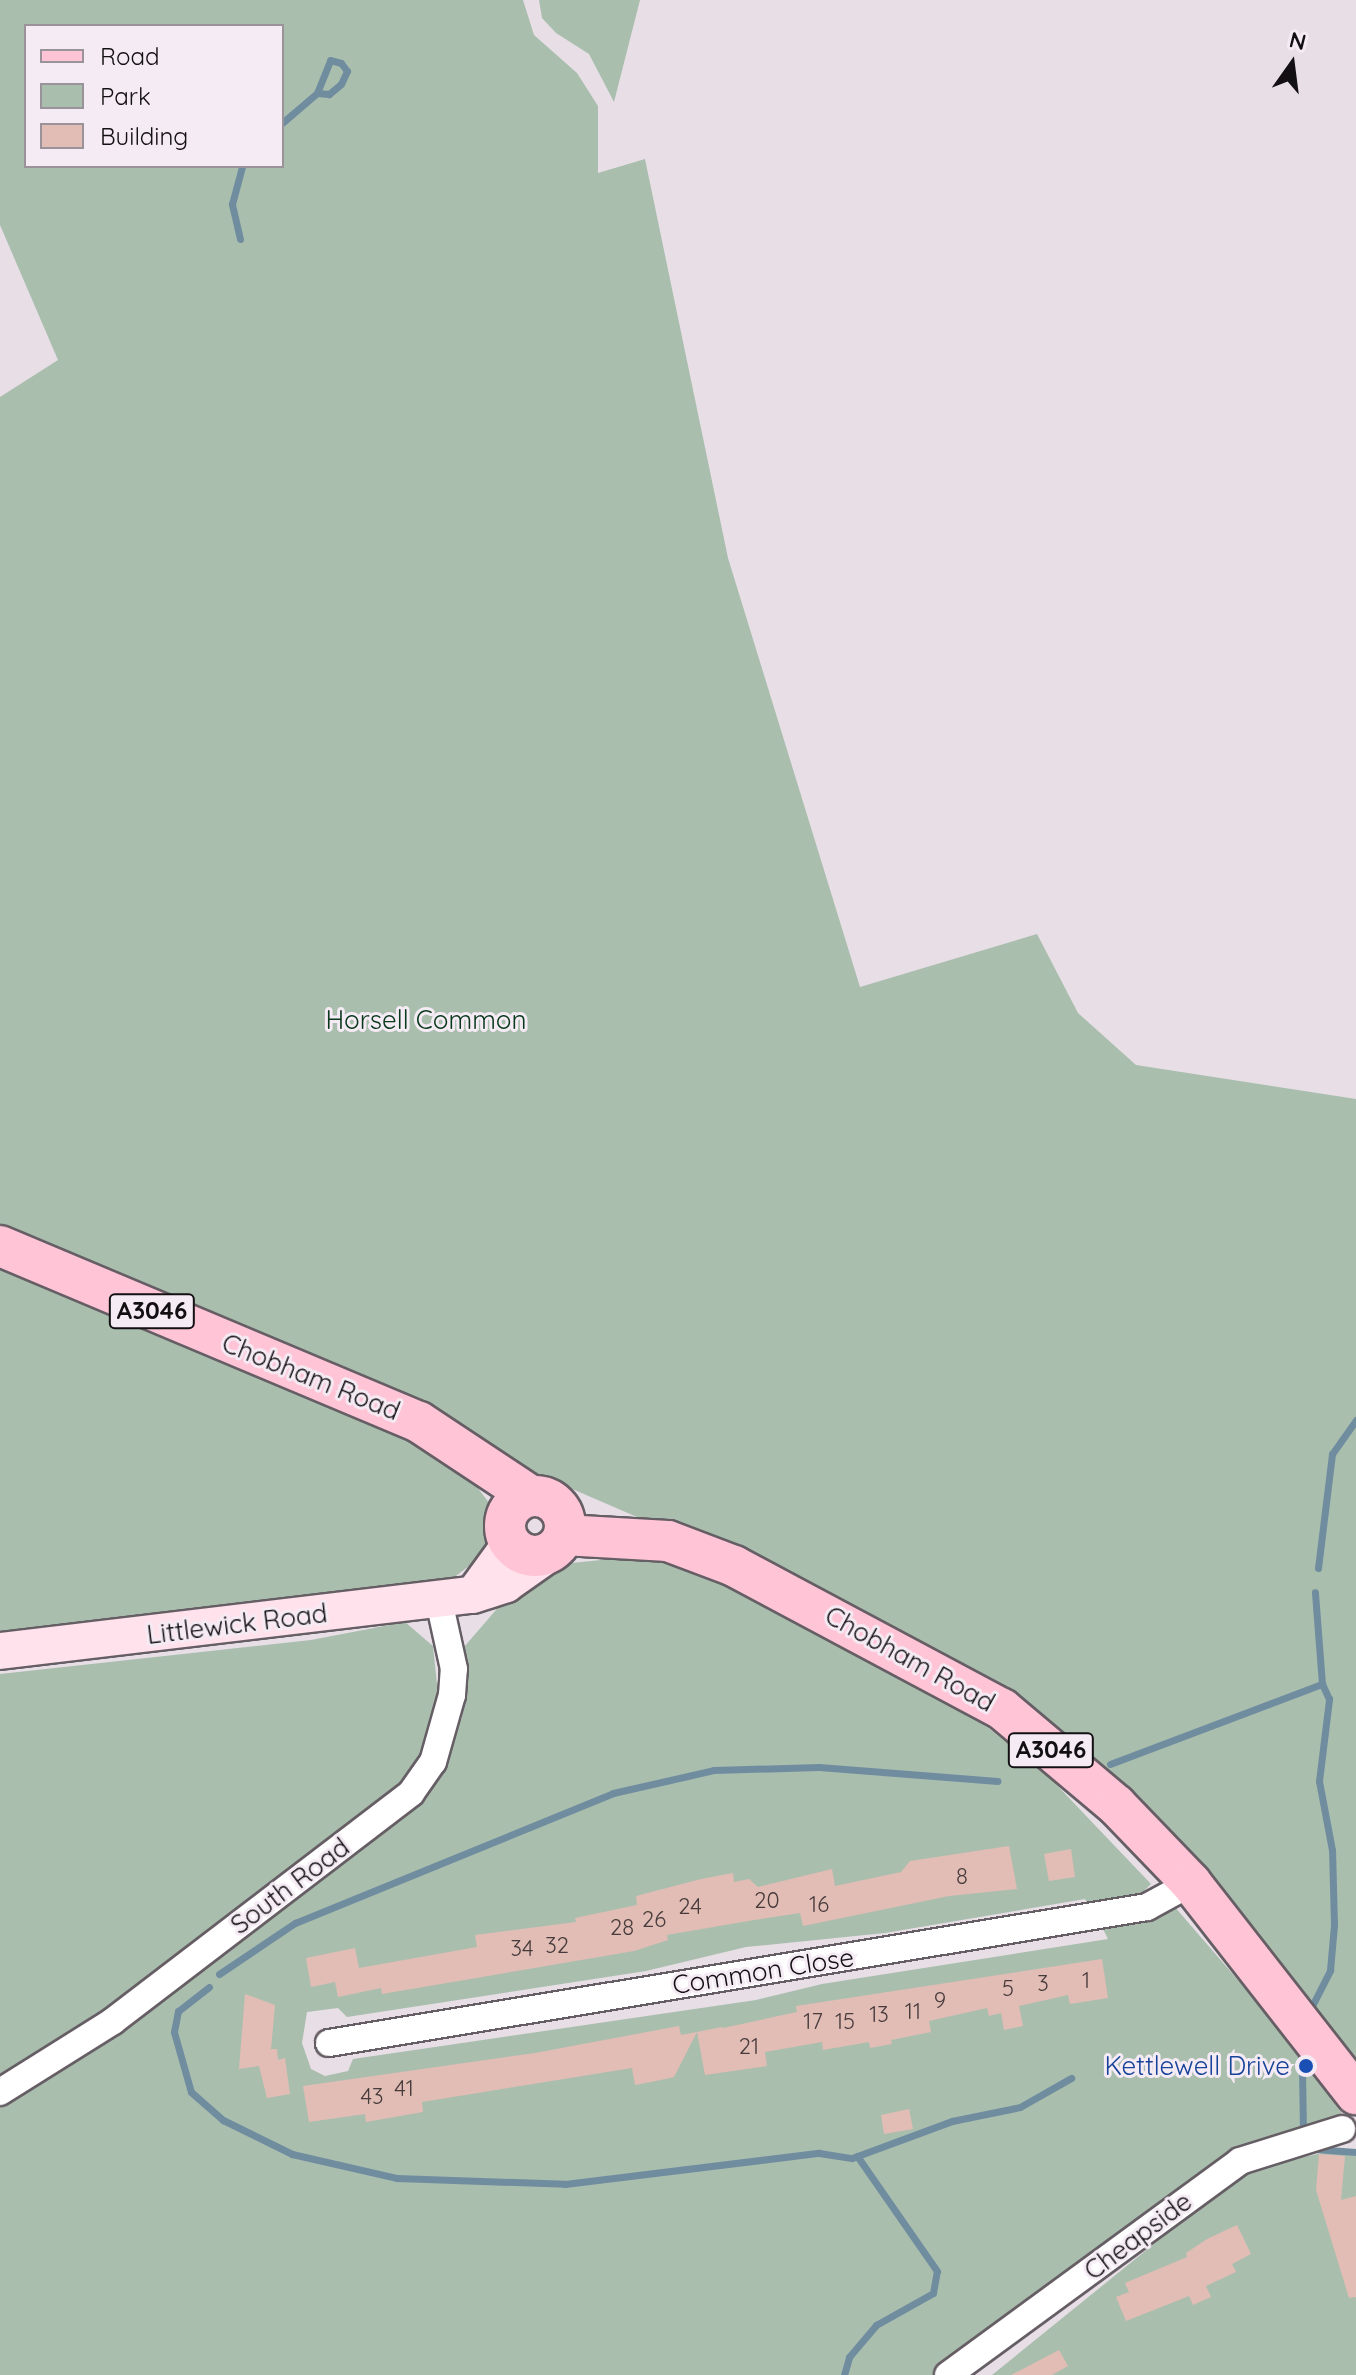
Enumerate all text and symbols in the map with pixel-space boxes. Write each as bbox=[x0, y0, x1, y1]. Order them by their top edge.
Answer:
legend bbox=[24, 24, 284, 168]
north arrow bbox=[1252, 24, 1332, 104]
text: N bbox=[1287, 25, 1309, 56]
text: Road bbox=[100, 41, 160, 71]
text: Park bbox=[100, 81, 151, 111]
text: Building bbox=[100, 121, 188, 151]
park label: Horsell Common bbox=[325, 1004, 527, 1036]
road number: A3046 bbox=[108, 1291, 196, 1331]
street label: Chobham Road bbox=[218, 1327, 404, 1427]
street label: Littlewick Road bbox=[145, 1597, 329, 1651]
street label: Chobham Road bbox=[820, 1600, 1000, 1718]
road number: A3046 bbox=[1007, 1730, 1095, 1770]
street label: South Road bbox=[225, 1831, 355, 1941]
house number: 8 bbox=[956, 1864, 968, 1890]
house number: 20 bbox=[754, 1888, 780, 1914]
house number: 16 bbox=[809, 1892, 829, 1918]
house number: 24 bbox=[678, 1894, 702, 1920]
house number: 26 bbox=[642, 1907, 666, 1933]
house number: 28 bbox=[610, 1915, 634, 1941]
house number: 32 bbox=[545, 1933, 569, 1959]
house number: 34 bbox=[510, 1936, 534, 1962]
street label: Common Close bbox=[670, 1941, 856, 2001]
house number: 1 bbox=[1082, 1968, 1090, 1994]
house number: 3 bbox=[1037, 1971, 1049, 1997]
house number: 5 bbox=[1002, 1976, 1014, 2002]
house number: 9 bbox=[934, 1988, 946, 2014]
house number: 11 bbox=[905, 1999, 921, 2025]
house number: 13 bbox=[869, 2002, 889, 2028]
house number: 17 bbox=[803, 2009, 823, 2035]
house number: 15 bbox=[835, 2009, 855, 2035]
house number: 21 bbox=[739, 2034, 759, 2060]
place label: Kettlewell Drive bbox=[1104, 2050, 1290, 2082]
marker: Kettlewell Drive bbox=[1297, 2057, 1315, 2075]
house number: 41 bbox=[394, 2076, 414, 2102]
house number: 43 bbox=[360, 2084, 384, 2110]
street label: Cheapside bbox=[1078, 2186, 1198, 2286]

